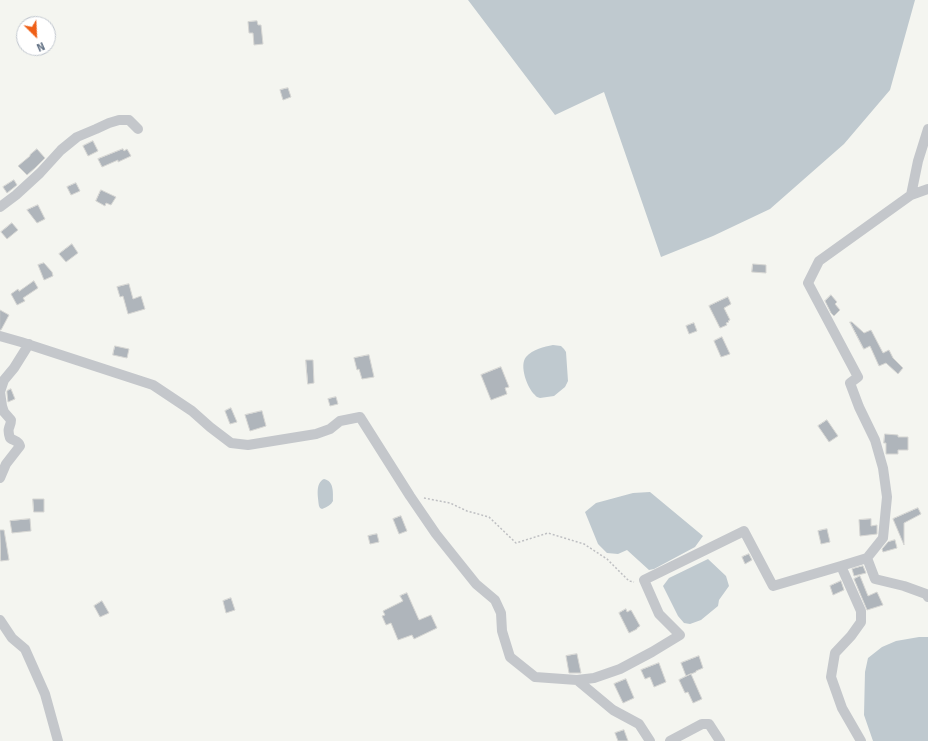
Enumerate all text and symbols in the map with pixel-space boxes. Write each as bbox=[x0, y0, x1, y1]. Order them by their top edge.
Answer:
north arrow bbox=[16, 16, 56, 56]
text: N bbox=[35, 39, 47, 54]

